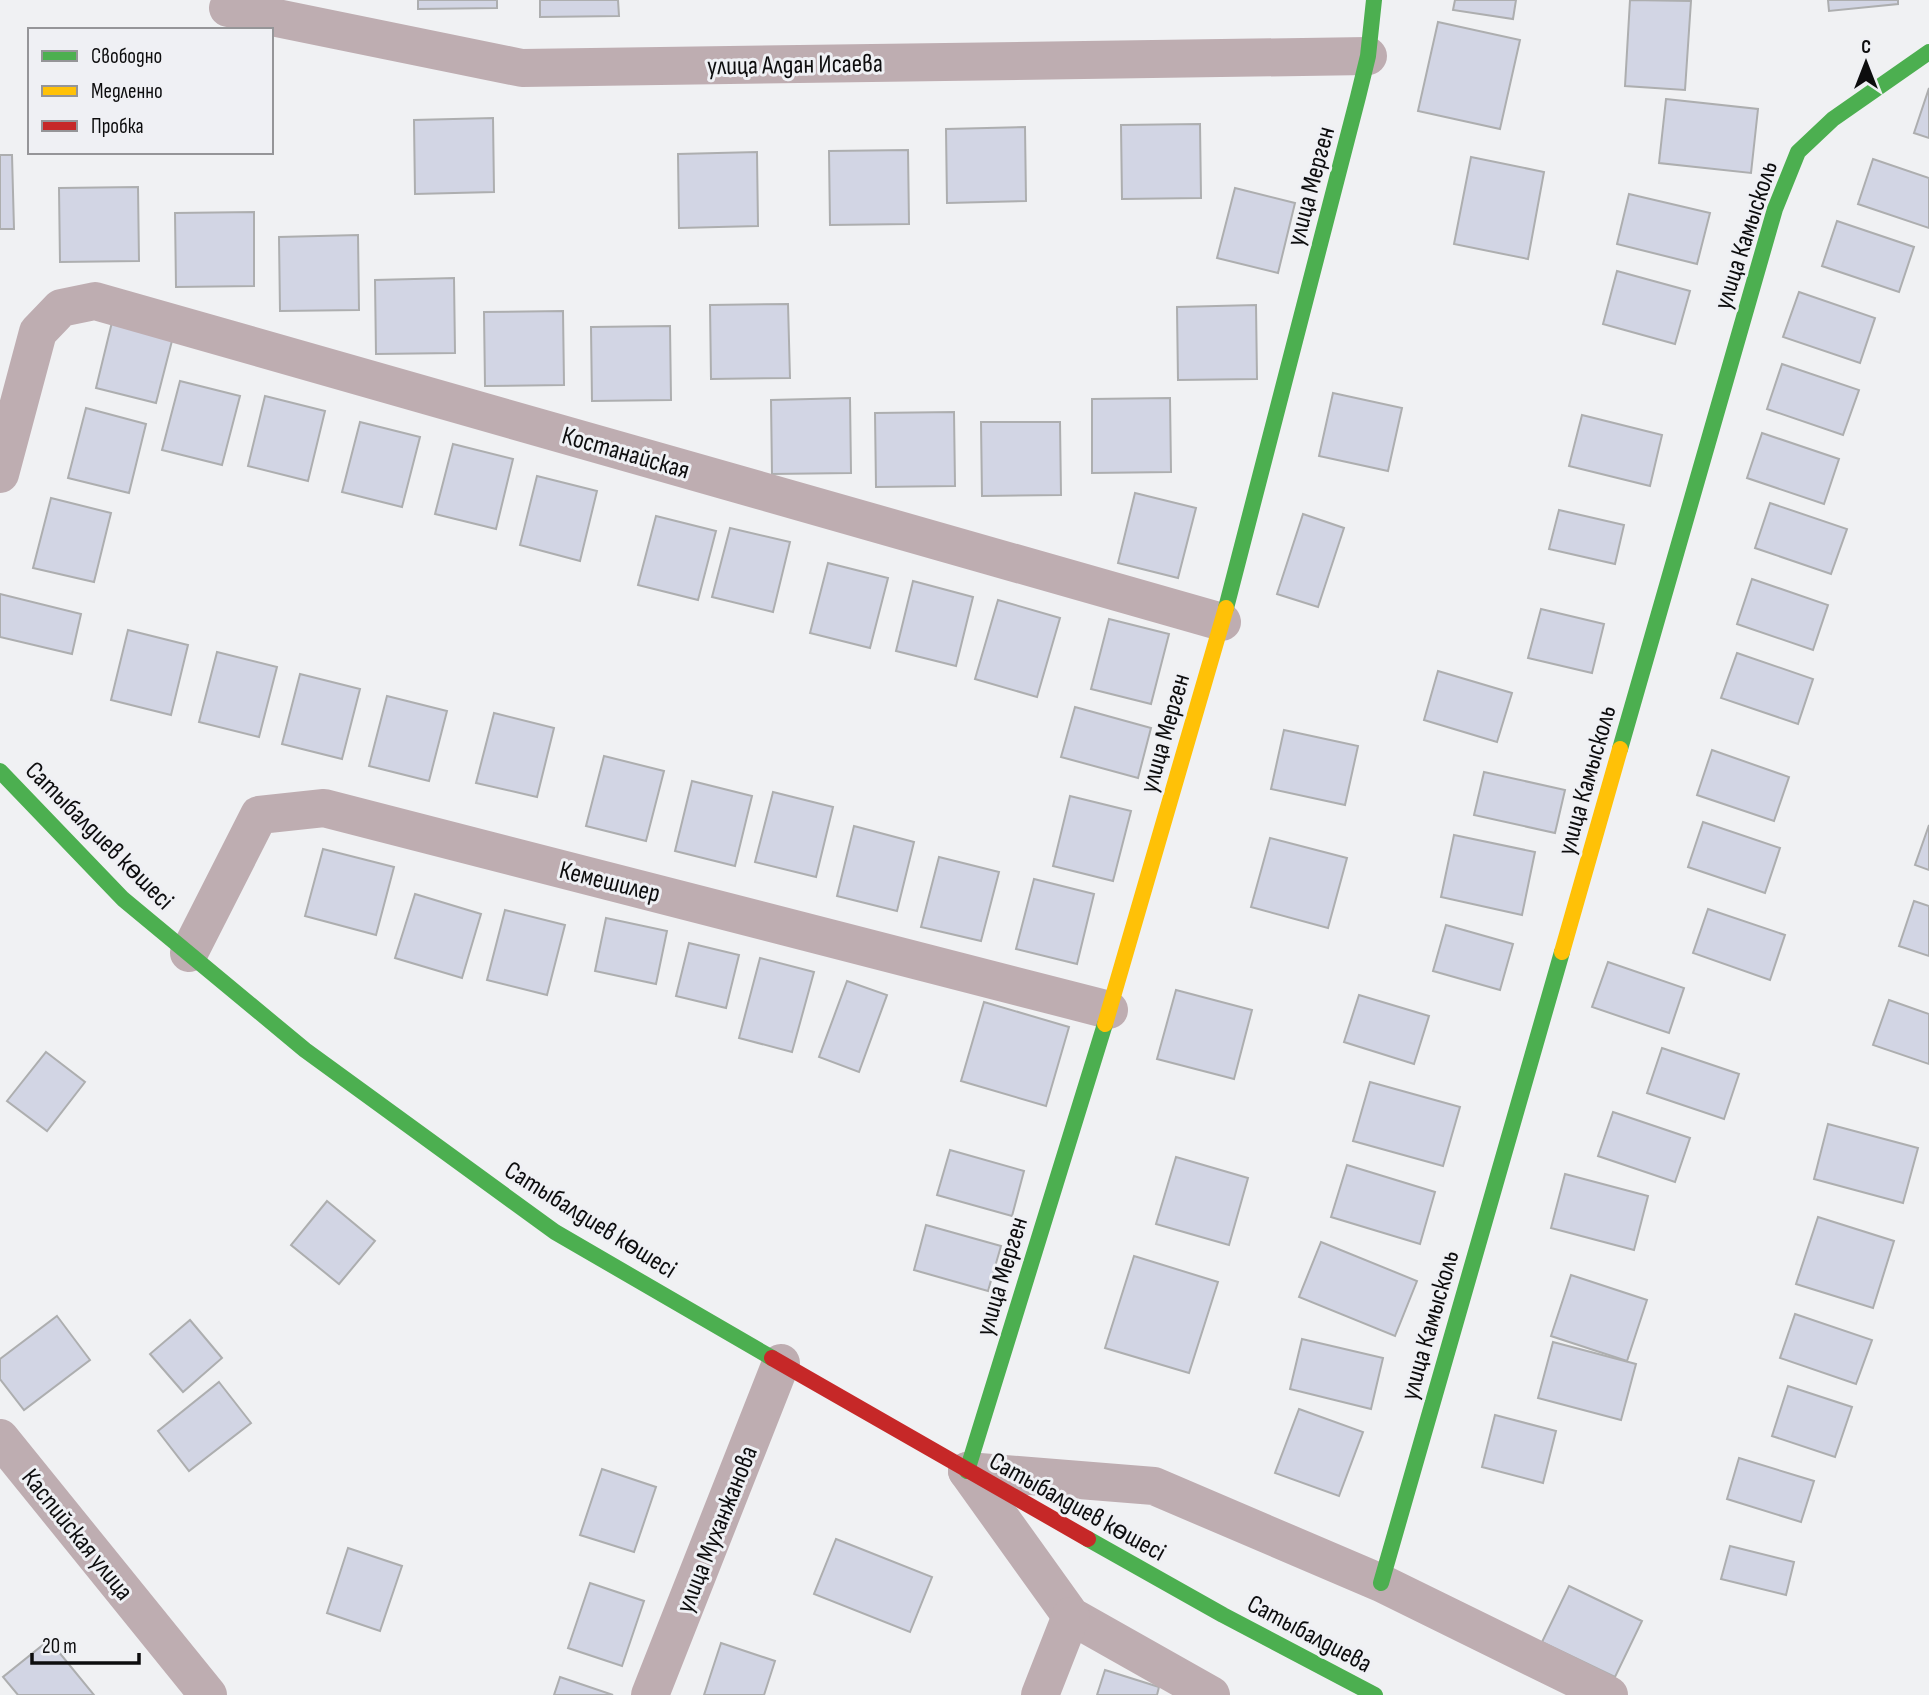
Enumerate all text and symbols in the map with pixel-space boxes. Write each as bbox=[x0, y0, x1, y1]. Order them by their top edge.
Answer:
legend bbox=[28, 28, 273, 154]
north arrow bbox=[1831, 28, 1901, 98]
text: С bbox=[1861, 36, 1871, 59]
text: Свободно bbox=[91, 44, 162, 69]
street label: улица Алдан Исаева bbox=[707, 48, 883, 83]
text: Медленно bbox=[91, 79, 163, 104]
text: Пробка bbox=[91, 114, 144, 139]
street label: улица Мерген bbox=[1281, 123, 1342, 250]
street label: улица Камысколь bbox=[1708, 157, 1785, 314]
street label: Костанайская bbox=[558, 420, 693, 486]
street label: улица Мерген bbox=[1134, 670, 1197, 797]
street label: улица Камысколь bbox=[1551, 702, 1624, 859]
street label: Сатыбалдиев көшесі bbox=[18, 755, 180, 917]
street label: Кемешилер bbox=[556, 855, 663, 910]
street label: Сатыбалдиев көшесі bbox=[498, 1155, 682, 1286]
street label: улица Мерген bbox=[970, 1213, 1035, 1340]
street label: улица Камысколь bbox=[1394, 1247, 1467, 1404]
street label: улица Муханжанова bbox=[670, 1442, 765, 1618]
street label: Сатыбалдиев көшесі bbox=[984, 1446, 1171, 1569]
street label: Каспийская улица bbox=[14, 1463, 139, 1607]
street label: Сатыбалдиева bbox=[1242, 1589, 1377, 1680]
scale bar bbox=[32, 1622, 138, 1666]
text: 20 m bbox=[42, 1634, 77, 1659]

